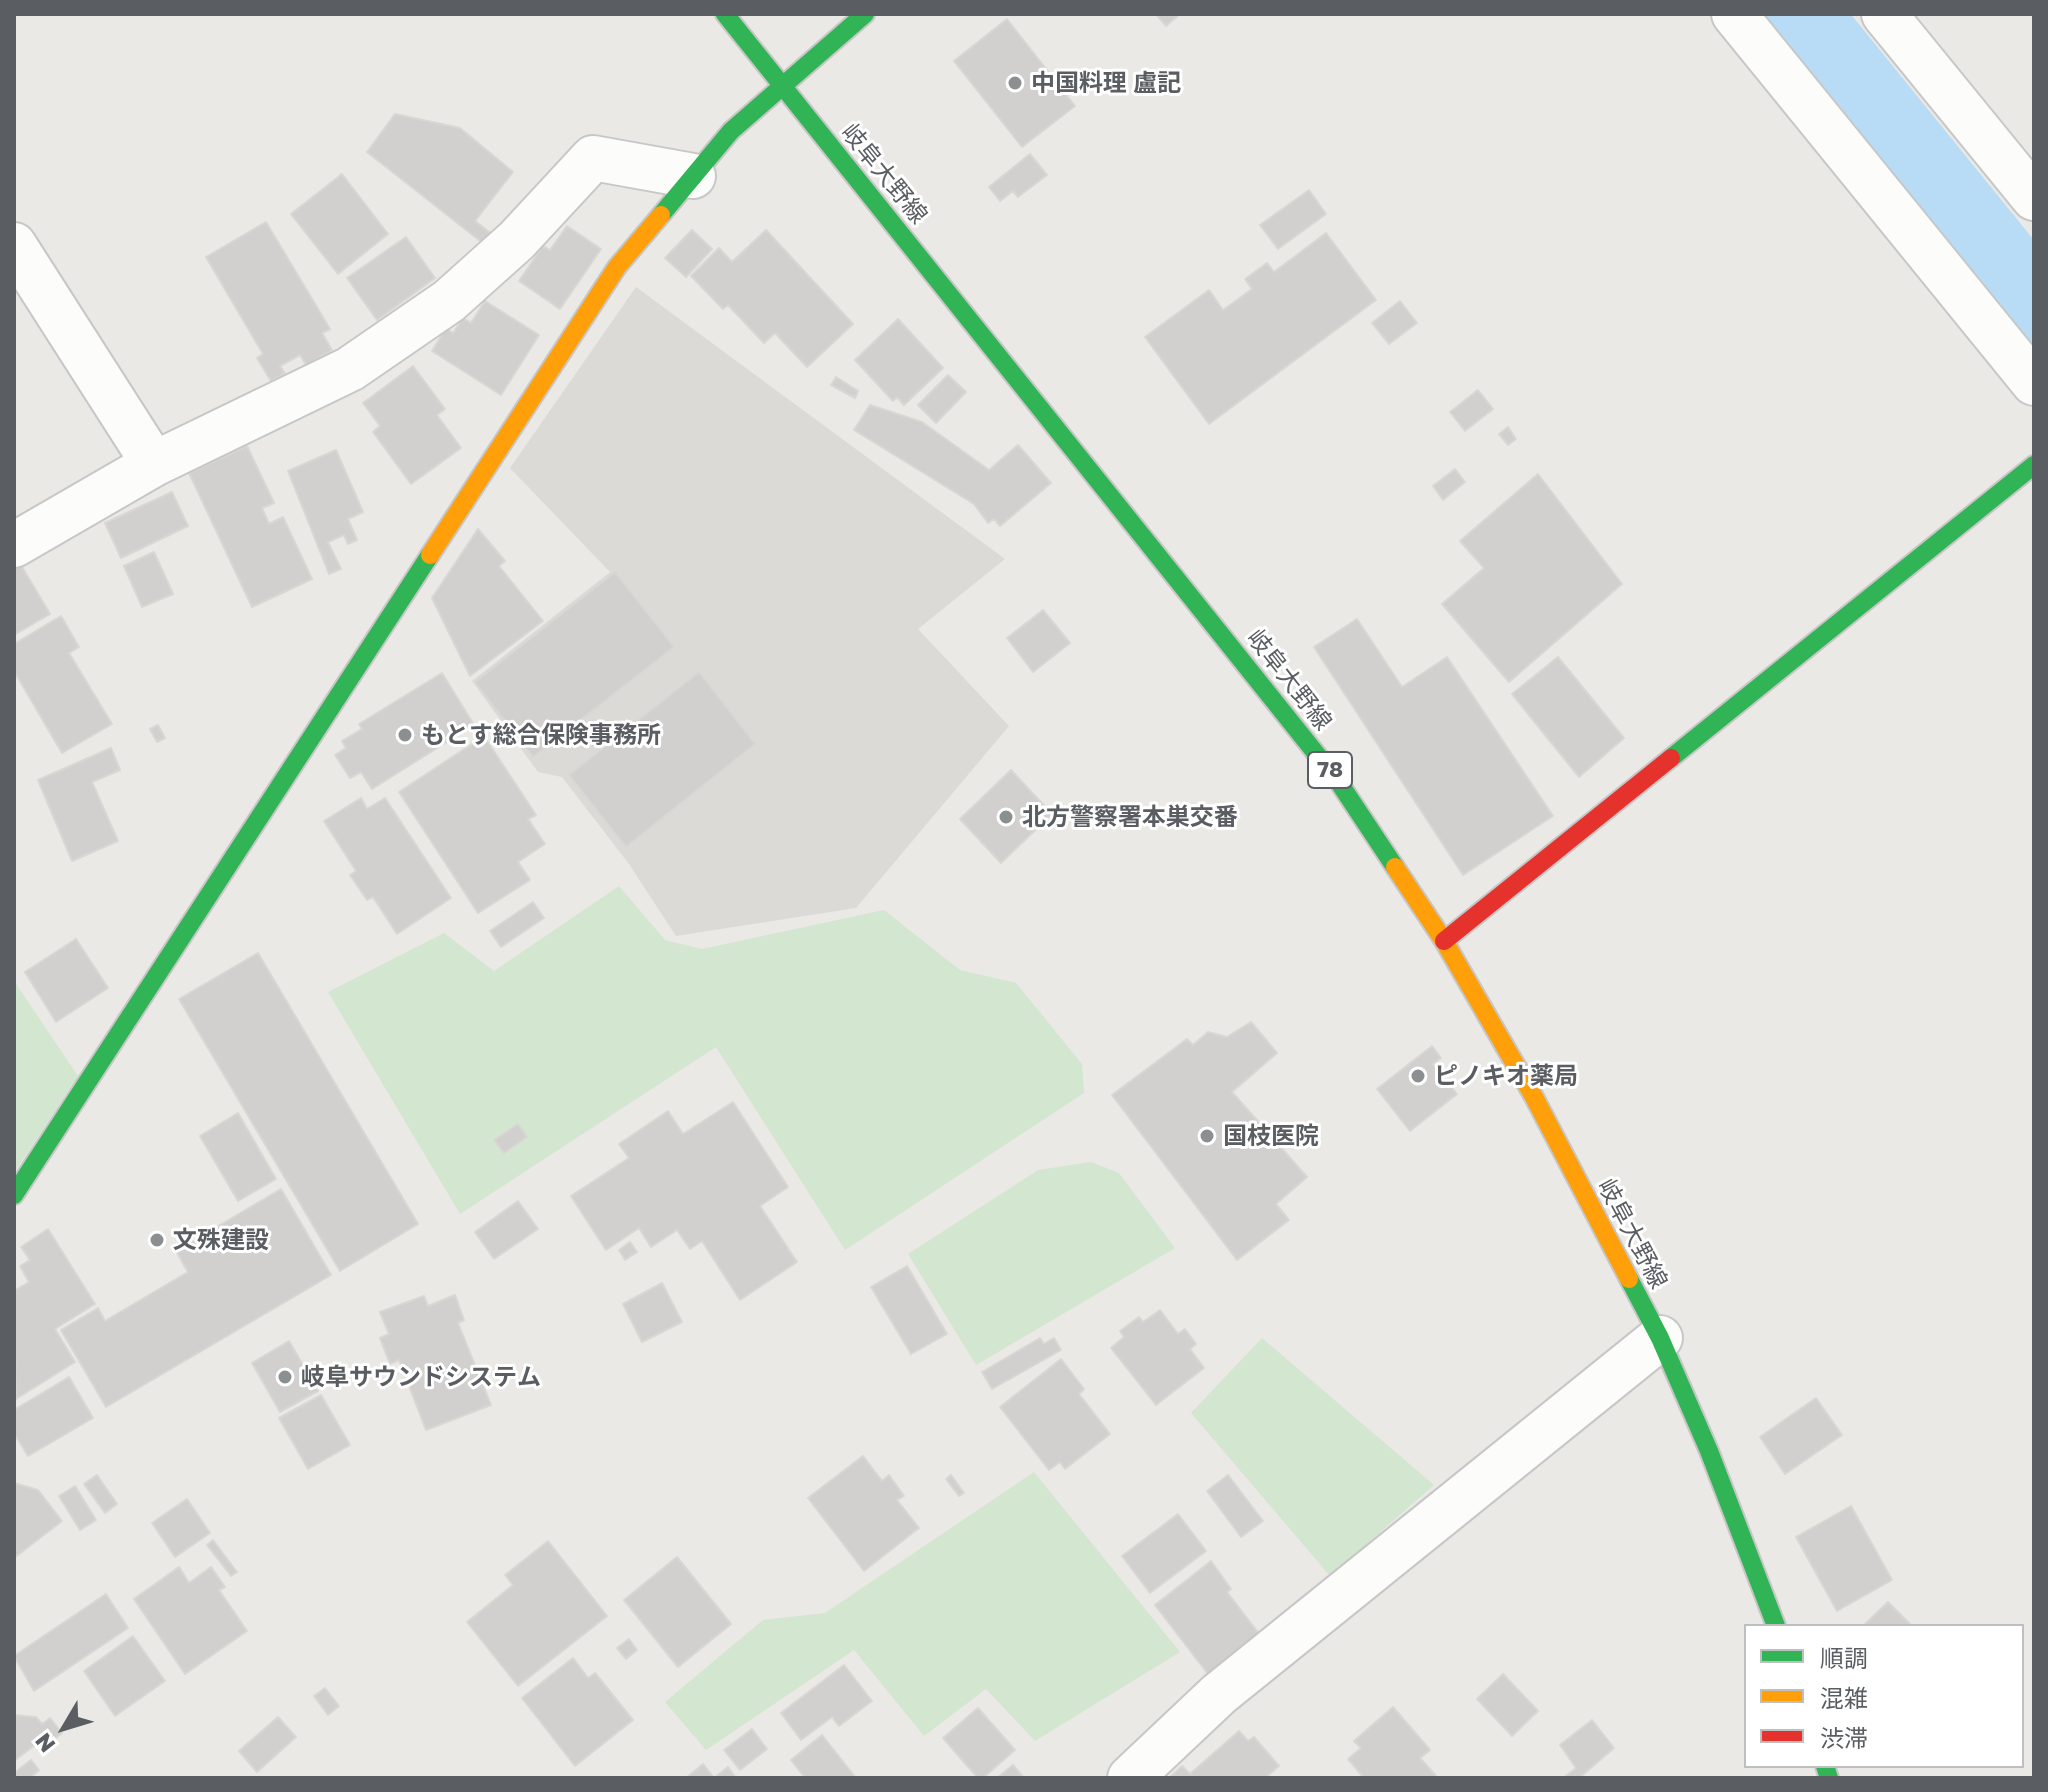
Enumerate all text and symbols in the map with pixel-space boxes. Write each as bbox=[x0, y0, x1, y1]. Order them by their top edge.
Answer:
place label: 中国料理 盧記 bbox=[1031, 69, 1181, 97]
marker: 中国料理 盧記 bbox=[1006, 74, 1024, 92]
street label: 岐阜大野線 bbox=[835, 118, 933, 230]
street label: 岐阜大野線 bbox=[1241, 624, 1337, 736]
place label: もとす総合保険事務所 bbox=[421, 721, 661, 749]
marker: もとす総合保険事務所 bbox=[396, 726, 414, 744]
road number: 78 bbox=[1308, 752, 1352, 788]
place label: 北方警察署本巣交番 bbox=[1022, 803, 1238, 831]
marker: 北方警察署本巣交番 bbox=[997, 808, 1015, 826]
place label: ピノキオ薬局 bbox=[1434, 1062, 1578, 1090]
marker: ピノキオ薬局 bbox=[1409, 1067, 1427, 1085]
place label: 国枝医院 bbox=[1223, 1122, 1319, 1150]
marker: 国枝医院 bbox=[1198, 1127, 1216, 1145]
street label: 岐阜大野線 bbox=[1591, 1174, 1673, 1294]
place label: 文殊建設 bbox=[173, 1226, 269, 1254]
marker: 文殊建設 bbox=[148, 1231, 166, 1249]
place label: 岐阜サウンドシステム bbox=[301, 1363, 541, 1391]
marker: 岐阜サウンドシステム bbox=[276, 1368, 294, 1386]
legend bbox=[1744, 1624, 2024, 1768]
text: 順調 bbox=[1820, 1643, 1868, 1672]
text: 混雑 bbox=[1820, 1683, 1868, 1712]
north arrow bbox=[24, 1688, 104, 1768]
text: 渋滞 bbox=[1820, 1723, 1868, 1752]
text: N bbox=[29, 1728, 60, 1758]

